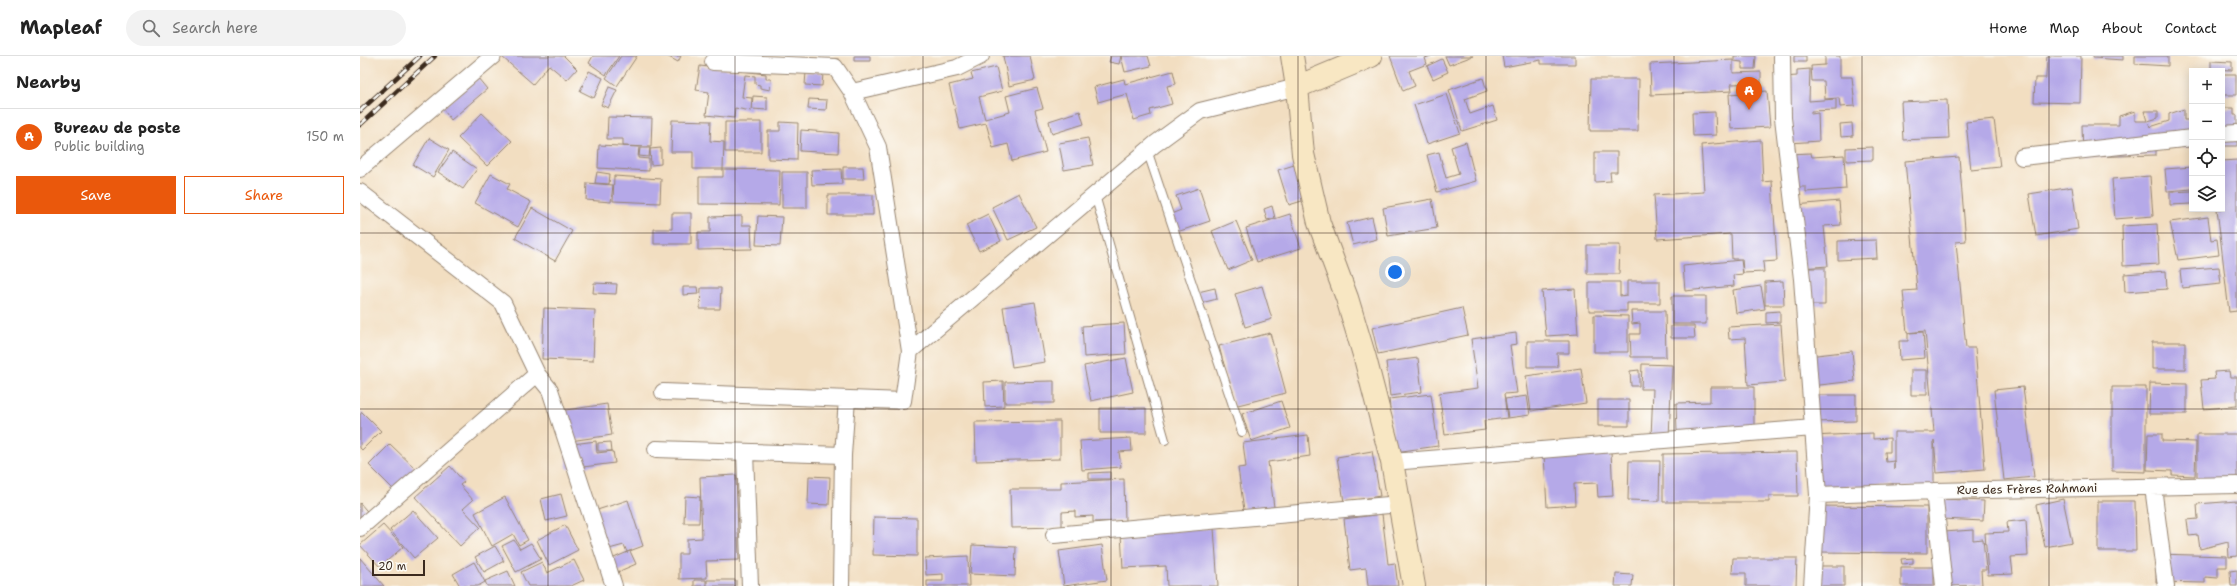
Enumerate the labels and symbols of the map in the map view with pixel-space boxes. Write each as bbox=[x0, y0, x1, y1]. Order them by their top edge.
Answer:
pin: A bbox=[1736, 77, 1762, 110]
your location bbox=[1385, 262, 1405, 282]
street label: Rue des Frères Rahmani bbox=[1957, 480, 2097, 498]
scale bar bbox=[372, 558, 425, 577]

